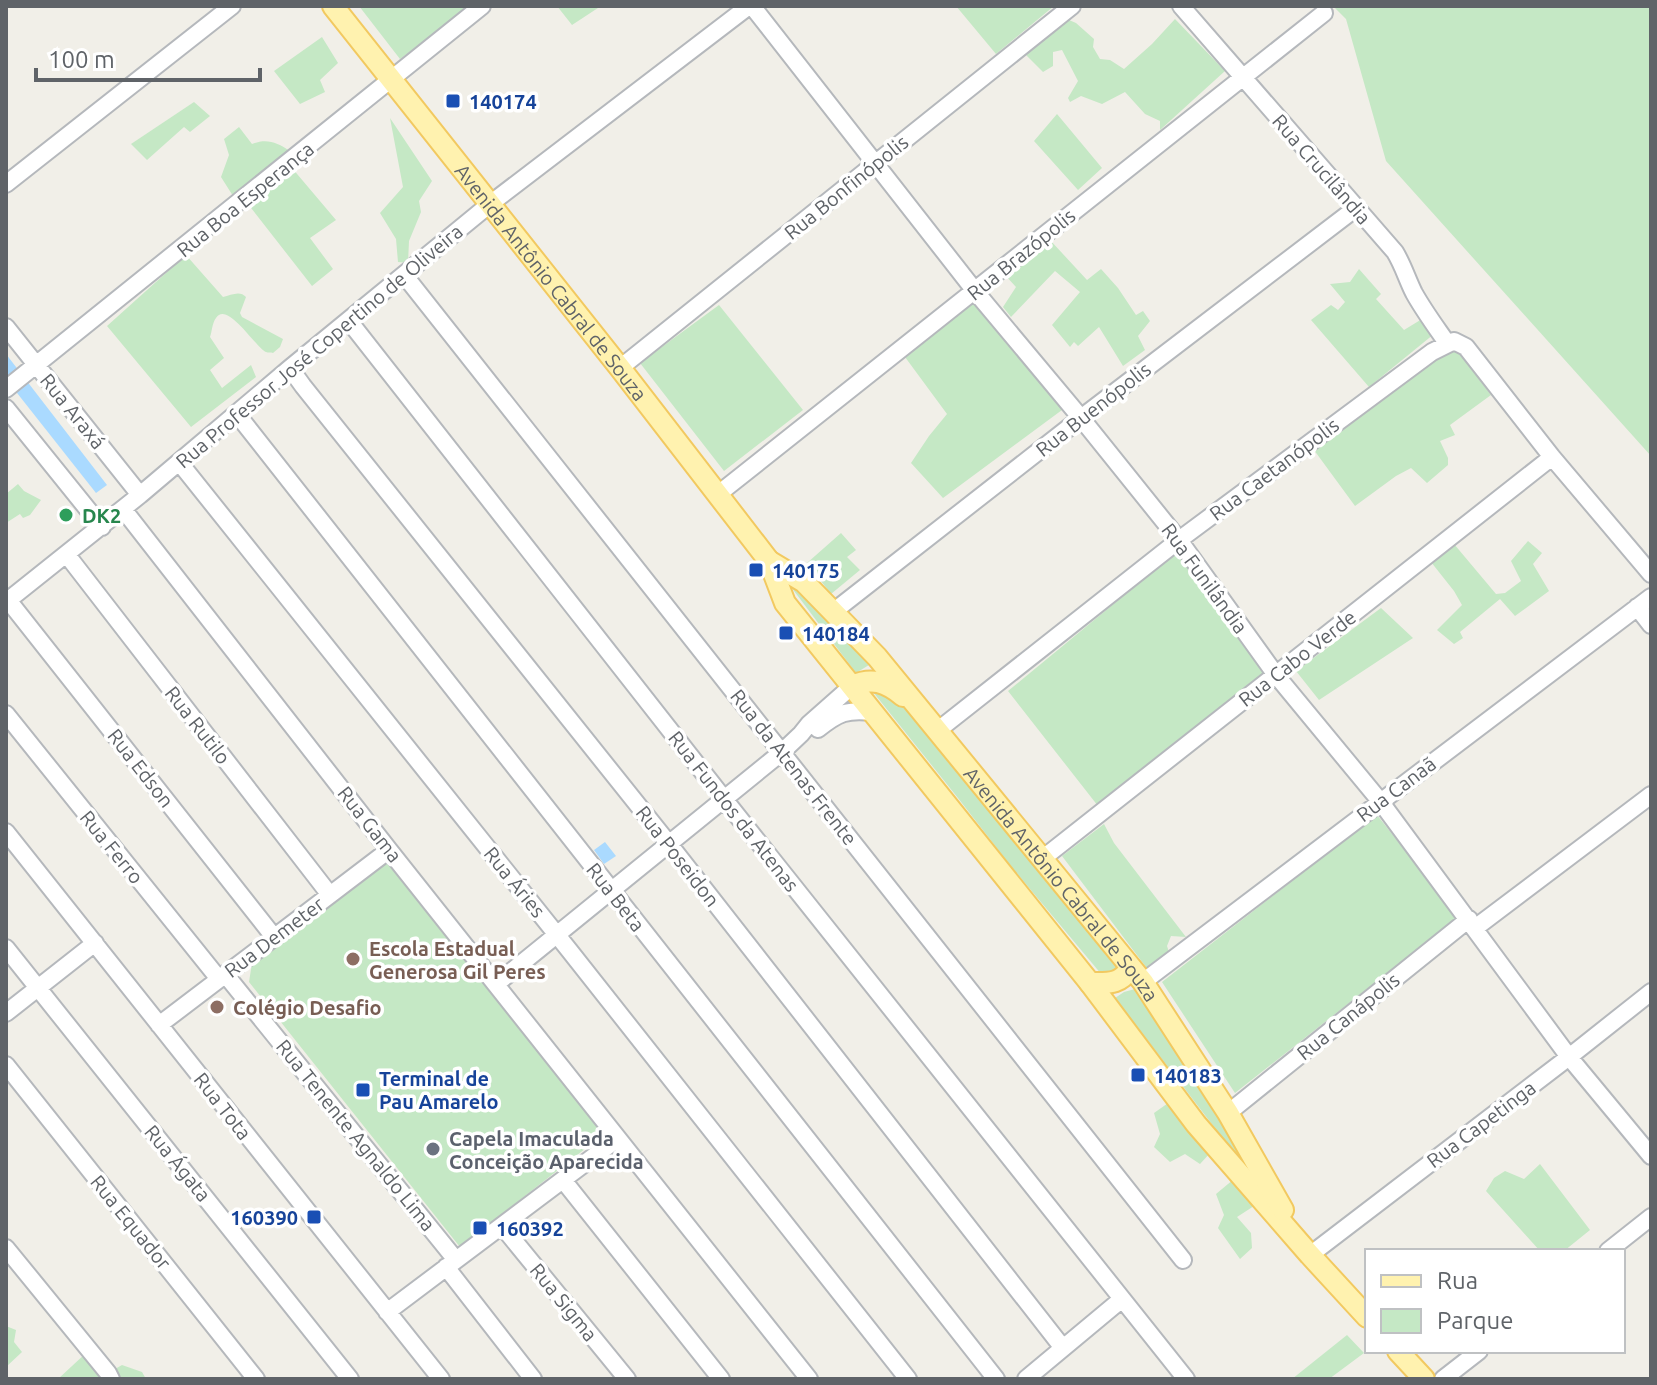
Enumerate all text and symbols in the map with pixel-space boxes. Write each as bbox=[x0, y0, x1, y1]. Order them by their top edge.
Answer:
scale bar bbox=[36, 32, 260, 82]
text: 100 m bbox=[48, 46, 115, 73]
place label: 140174 bbox=[469, 90, 537, 113]
marker: 140174 bbox=[444, 92, 462, 110]
street label: Rua Crucilândia bbox=[1268, 109, 1376, 229]
street label: Rua Bonfinópolis bbox=[780, 130, 912, 244]
street label: Rua Boa Esperança bbox=[172, 137, 318, 261]
street label: Avenida Antônio Cabral de Souza bbox=[451, 159, 652, 405]
street label: Rua Brazópolis bbox=[962, 203, 1080, 305]
street label: Rua Professor José Copertino de Oliveira bbox=[171, 219, 467, 473]
street label: Rua Buenópolis bbox=[1031, 357, 1155, 461]
street label: Rua Araxá bbox=[36, 369, 110, 453]
street label: Rua Caetanópolis bbox=[1205, 413, 1343, 525]
place label: DK2 bbox=[82, 504, 121, 527]
marker: DK2 bbox=[57, 506, 75, 524]
street label: Rua Funilândia bbox=[1157, 518, 1253, 638]
place label: 140175 bbox=[772, 559, 840, 582]
marker: 140175 bbox=[747, 561, 765, 579]
street label: Rua Cabo Verde bbox=[1234, 605, 1360, 711]
place label: 140184 bbox=[802, 622, 870, 645]
marker: 140184 bbox=[777, 624, 795, 642]
street label: Rua Rutilo bbox=[161, 682, 235, 768]
street label: Rua da Atenas Frente bbox=[726, 685, 862, 849]
street label: Rua Edson bbox=[103, 724, 179, 812]
street label: Rua Fundos da Atenas bbox=[664, 726, 804, 896]
street label: Rua Canaã bbox=[1352, 752, 1440, 826]
street label: Avenida Antônio Cabral de Souza bbox=[960, 762, 1164, 1005]
street label: Rua Gama bbox=[333, 782, 407, 866]
street label: Rua Poseidon bbox=[632, 801, 724, 911]
street label: Rua Ferro bbox=[76, 806, 148, 888]
street label: Rua Áries bbox=[480, 842, 550, 922]
street label: Rua Beta bbox=[582, 858, 650, 936]
street label: Rua Demeter bbox=[220, 892, 329, 982]
place label: Escola Estadual Generosa Gil Peres bbox=[369, 937, 546, 983]
marker: Escola Estadual Generosa Gil Peres bbox=[344, 950, 362, 968]
street label: Rua Canápolis bbox=[1292, 968, 1404, 1064]
place label: Colégio Desafio bbox=[233, 996, 382, 1019]
marker: Colégio Desafio bbox=[208, 998, 226, 1016]
street label: Rua Tenente Agnaldo Lima bbox=[272, 1035, 440, 1235]
place label: 140183 bbox=[1154, 1064, 1222, 1087]
marker: 140183 bbox=[1129, 1066, 1147, 1084]
place label: Terminal de Pau Amarelo bbox=[379, 1067, 498, 1113]
street label: Rua Tota bbox=[190, 1068, 256, 1144]
street label: Rua Capetinga bbox=[1422, 1076, 1540, 1172]
marker: Terminal de Pau Amarelo bbox=[354, 1081, 372, 1099]
street label: Rua Ágata bbox=[140, 1120, 216, 1206]
place label: Capela Imaculada Conceição Aparecida bbox=[449, 1127, 644, 1173]
marker: Capela Imaculada Conceição Aparecida bbox=[424, 1140, 442, 1158]
street label: Rua Equador bbox=[86, 1170, 176, 1274]
place label: 160390 bbox=[230, 1206, 298, 1229]
marker: 160390 bbox=[305, 1208, 323, 1226]
place label: 160392 bbox=[496, 1217, 564, 1240]
marker: 160392 bbox=[471, 1219, 489, 1237]
legend bbox=[1365, 1249, 1625, 1353]
street label: Rua Sigma bbox=[526, 1259, 602, 1345]
text: Rua bbox=[1437, 1267, 1478, 1294]
text: Parque bbox=[1437, 1307, 1514, 1334]

